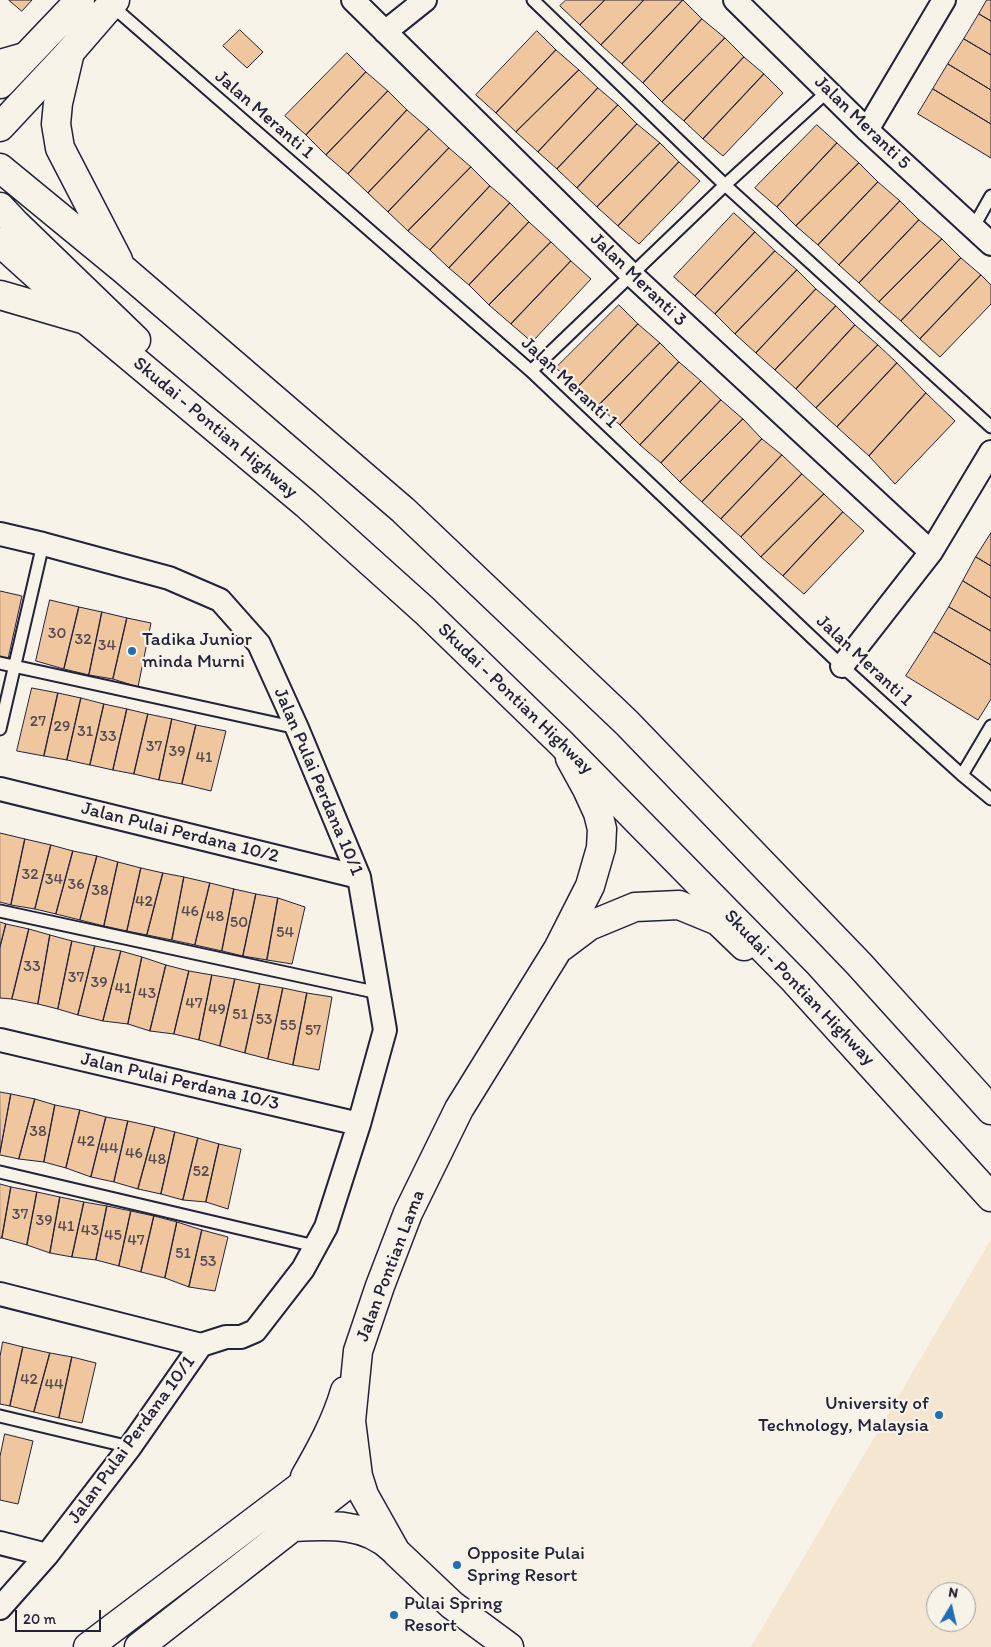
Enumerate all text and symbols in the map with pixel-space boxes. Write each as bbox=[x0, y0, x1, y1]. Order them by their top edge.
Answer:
street label: Jalan Meranti 1 bbox=[210, 66, 318, 164]
street label: Jalan Meranti 5 bbox=[809, 71, 915, 175]
street label: Jalan Meranti 3 bbox=[585, 228, 691, 332]
street label: Jalan Meranti 1 bbox=[516, 332, 622, 434]
street label: Skudai - Pontian Highway bbox=[128, 352, 302, 504]
street label: Jalan Meranti 1 bbox=[811, 610, 917, 712]
street label: Skudai - Pontian Highway bbox=[432, 619, 598, 779]
house number: 30 bbox=[48, 624, 66, 644]
place label: Tadika Junior minda Murni bbox=[142, 629, 252, 673]
house number: 32 bbox=[74, 630, 92, 650]
house number: 34 bbox=[98, 636, 116, 656]
marker: Tadika Junior minda Murni bbox=[126, 645, 138, 657]
street label: Jalan Pulai Perdana 10/1 bbox=[268, 685, 368, 879]
house number: 27 bbox=[30, 712, 46, 732]
house number: 29 bbox=[54, 717, 70, 737]
house number: 31 bbox=[77, 722, 93, 742]
house number: 33 bbox=[99, 727, 117, 747]
house number: 37 bbox=[146, 737, 162, 757]
house number: 39 bbox=[168, 742, 186, 762]
house number: 41 bbox=[195, 748, 213, 768]
street label: Jalan Pulai Perdana 10/2 bbox=[79, 797, 281, 869]
house number: 32 bbox=[21, 865, 39, 885]
house number: 34 bbox=[45, 870, 63, 890]
house number: 36 bbox=[67, 875, 85, 895]
house number: 38 bbox=[91, 881, 109, 901]
house number: 42 bbox=[135, 892, 153, 912]
house number: 46 bbox=[181, 902, 199, 922]
street label: Skudai - Pontian Highway bbox=[719, 905, 879, 1071]
house number: 48 bbox=[206, 907, 224, 927]
house number: 50 bbox=[230, 913, 248, 933]
house number: 54 bbox=[276, 923, 294, 943]
house number: 33 bbox=[23, 957, 41, 977]
house number: 37 bbox=[68, 968, 84, 988]
house number: 39 bbox=[90, 973, 108, 993]
house number: 41 bbox=[114, 979, 132, 999]
house number: 43 bbox=[138, 984, 156, 1004]
house number: 47 bbox=[185, 994, 203, 1014]
house number: 49 bbox=[208, 1000, 226, 1020]
house number: 51 bbox=[232, 1005, 248, 1025]
house number: 53 bbox=[255, 1010, 273, 1030]
house number: 55 bbox=[280, 1016, 296, 1036]
house number: 57 bbox=[305, 1021, 321, 1041]
street label: Jalan Pulai Perdana 10/3 bbox=[78, 1048, 282, 1116]
house number: 38 bbox=[29, 1122, 47, 1142]
house number: 42 bbox=[77, 1132, 95, 1152]
house number: 44 bbox=[99, 1139, 119, 1159]
house number: 46 bbox=[125, 1144, 143, 1164]
house number: 48 bbox=[148, 1150, 166, 1170]
house number: 52 bbox=[193, 1162, 209, 1182]
street label: Jalan Pontian Lama bbox=[352, 1187, 430, 1345]
house number: 37 bbox=[12, 1205, 28, 1225]
house number: 39 bbox=[35, 1211, 53, 1231]
house number: 41 bbox=[57, 1217, 75, 1237]
house number: 43 bbox=[81, 1221, 99, 1241]
house number: 45 bbox=[104, 1226, 122, 1246]
house number: 47 bbox=[127, 1231, 145, 1251]
house number: 51 bbox=[175, 1244, 191, 1264]
house number: 53 bbox=[199, 1252, 217, 1272]
street label: Jalan Pulai Perdana 10/1 bbox=[63, 1352, 201, 1528]
house number: 42 bbox=[20, 1370, 38, 1390]
house number: 44 bbox=[44, 1375, 64, 1395]
place label: University of Technology, Malaysia bbox=[758, 1393, 929, 1437]
marker: University of Technology, Malaysia bbox=[933, 1409, 945, 1421]
place label: Opposite Pulai Spring Resort bbox=[467, 1543, 585, 1587]
marker: Opposite Pulai Spring Resort bbox=[451, 1559, 463, 1571]
north arrow bbox=[926, 1582, 976, 1632]
text: N bbox=[947, 1584, 959, 1602]
place label: Pulai Spring Resort bbox=[404, 1593, 502, 1637]
scale bar bbox=[18, 1600, 104, 1632]
marker: Pulai Spring Resort bbox=[388, 1609, 400, 1621]
text: 20 m bbox=[23, 1610, 56, 1628]

